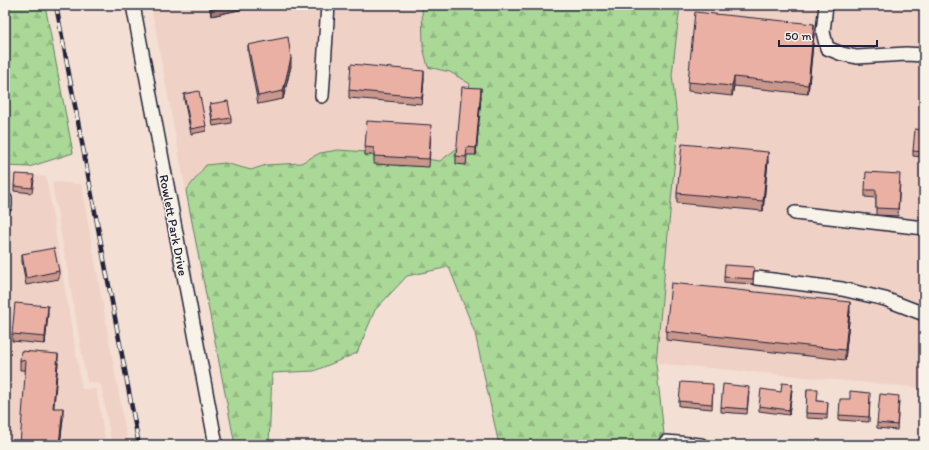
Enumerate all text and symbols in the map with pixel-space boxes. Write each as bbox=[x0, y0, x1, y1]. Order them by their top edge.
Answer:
scale bar bbox=[779, 22, 877, 48]
text: 50 m bbox=[785, 29, 811, 43]
street label: Rowlett Park Drive bbox=[156, 173, 191, 277]

